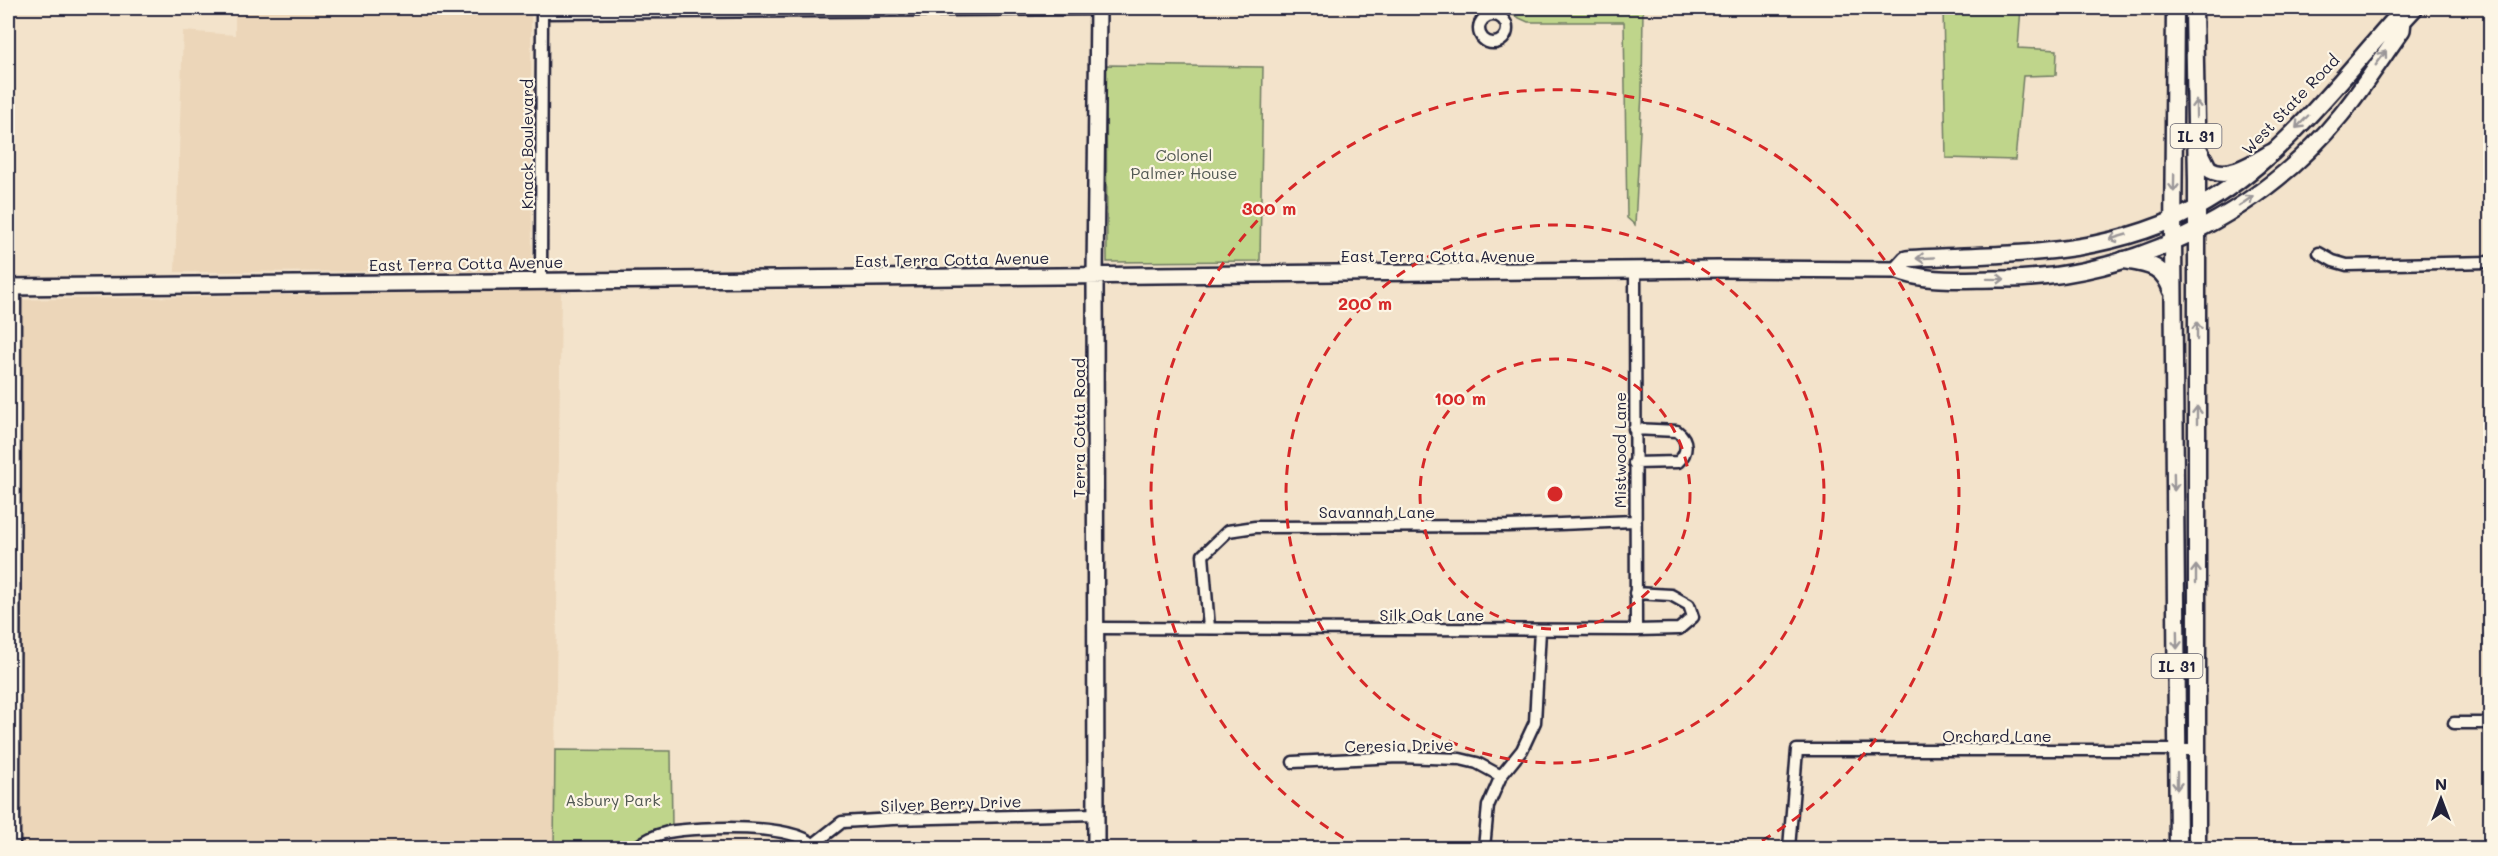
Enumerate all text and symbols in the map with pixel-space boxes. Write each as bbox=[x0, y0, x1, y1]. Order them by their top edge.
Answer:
street label: West State Road bbox=[2237, 49, 2343, 159]
one-way arrow bbox=[2375, 50, 2387, 66]
street label: Knack Boulevard bbox=[516, 79, 537, 209]
one-way arrow bbox=[2190, 100, 2202, 120]
one-way arrow bbox=[2295, 114, 2309, 129]
road number: IL 31 bbox=[2170, 124, 2222, 148]
park label: Colonel Palmer House bbox=[1131, 144, 1237, 183]
one-way arrow bbox=[2168, 172, 2180, 192]
one-way arrow bbox=[2237, 195, 2253, 208]
text: 300 m bbox=[1242, 196, 1296, 220]
one-way arrow bbox=[2109, 232, 2128, 243]
street label: East Terra Cotta Avenue bbox=[1341, 245, 1535, 266]
street label: East Terra Cotta Avenue bbox=[855, 247, 1049, 271]
street label: East Terra Cotta Avenue bbox=[369, 251, 563, 275]
one-way arrow bbox=[1916, 252, 1936, 263]
one-way arrow bbox=[1985, 274, 2005, 285]
text: 200 m bbox=[1338, 291, 1392, 315]
one-way arrow bbox=[2191, 322, 2203, 342]
street label: Terra Cotta Road bbox=[1068, 358, 1089, 498]
text: 100 m bbox=[1434, 386, 1486, 410]
street label: Mistwood Lane bbox=[1609, 392, 1630, 508]
one-way arrow bbox=[2191, 406, 2203, 426]
one-way arrow bbox=[2168, 472, 2180, 492]
centre of rings bbox=[1545, 484, 1565, 504]
street label: Savannah Lane bbox=[1319, 501, 1435, 522]
one-way arrow bbox=[2190, 564, 2202, 584]
street label: Silk Oak Lane bbox=[1380, 604, 1484, 625]
one-way arrow bbox=[2171, 630, 2183, 650]
road number: IL 31 bbox=[2152, 654, 2202, 678]
street label: Orchard Lane bbox=[1942, 725, 2052, 746]
street label: Ceresia Drive bbox=[1344, 734, 1454, 756]
north arrow bbox=[2411, 769, 2471, 829]
one-way arrow bbox=[2171, 770, 2183, 790]
text: N bbox=[2435, 773, 2447, 794]
park label: Asbury Park bbox=[565, 789, 661, 810]
street label: Silver Berry Drive bbox=[880, 790, 1022, 816]

